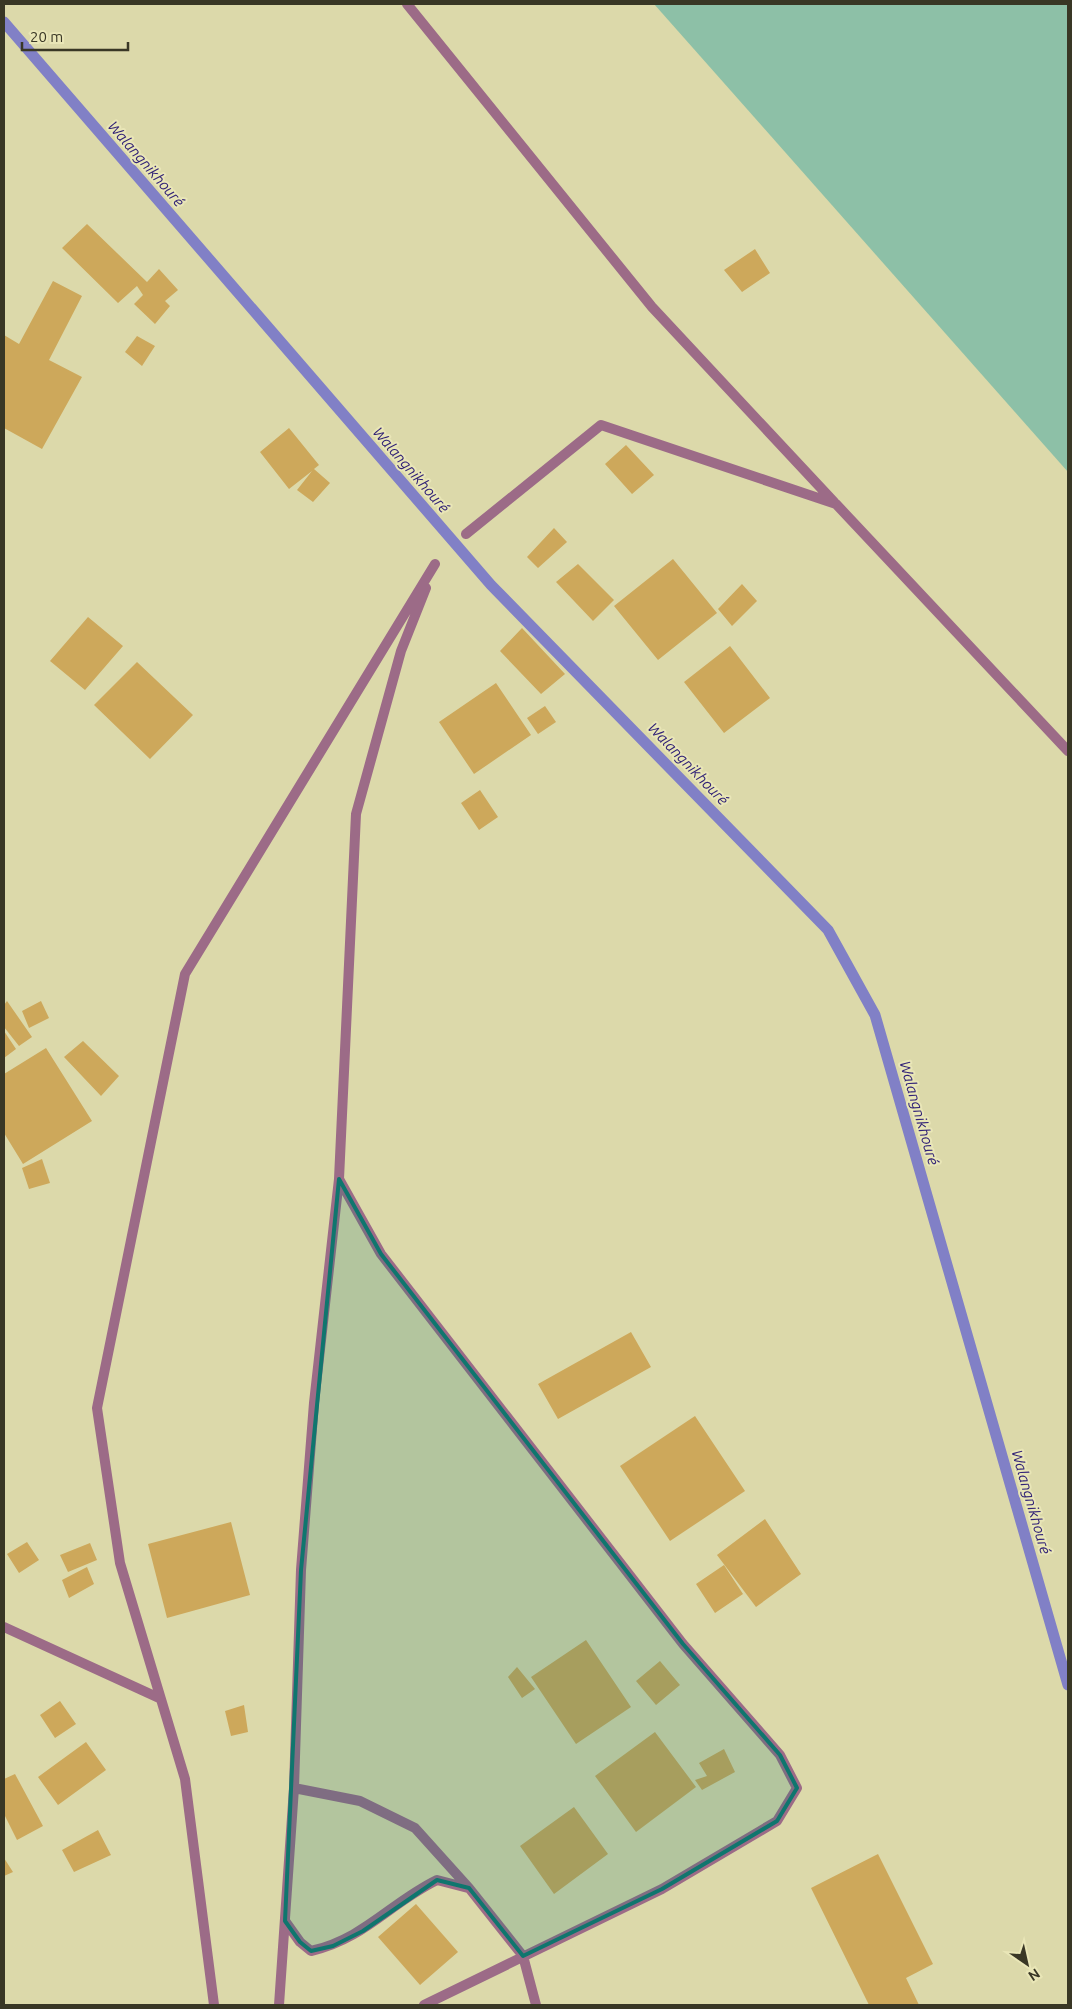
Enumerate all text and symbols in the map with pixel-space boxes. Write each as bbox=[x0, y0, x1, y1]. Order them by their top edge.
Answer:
scale bar bbox=[22, 20, 129, 52]
text: 20 m bbox=[30, 28, 63, 45]
water label: Walangnikhouré bbox=[105, 118, 188, 210]
water label: Walangnikhouré bbox=[370, 424, 453, 516]
water label: Walangnikhouré bbox=[645, 719, 732, 809]
water label: Walangnikhouré bbox=[896, 1059, 943, 1167]
water label: Walangnikhouré bbox=[1008, 1448, 1055, 1556]
north arrow bbox=[1002, 1939, 1052, 1989]
text: N bbox=[1025, 1965, 1043, 1984]

